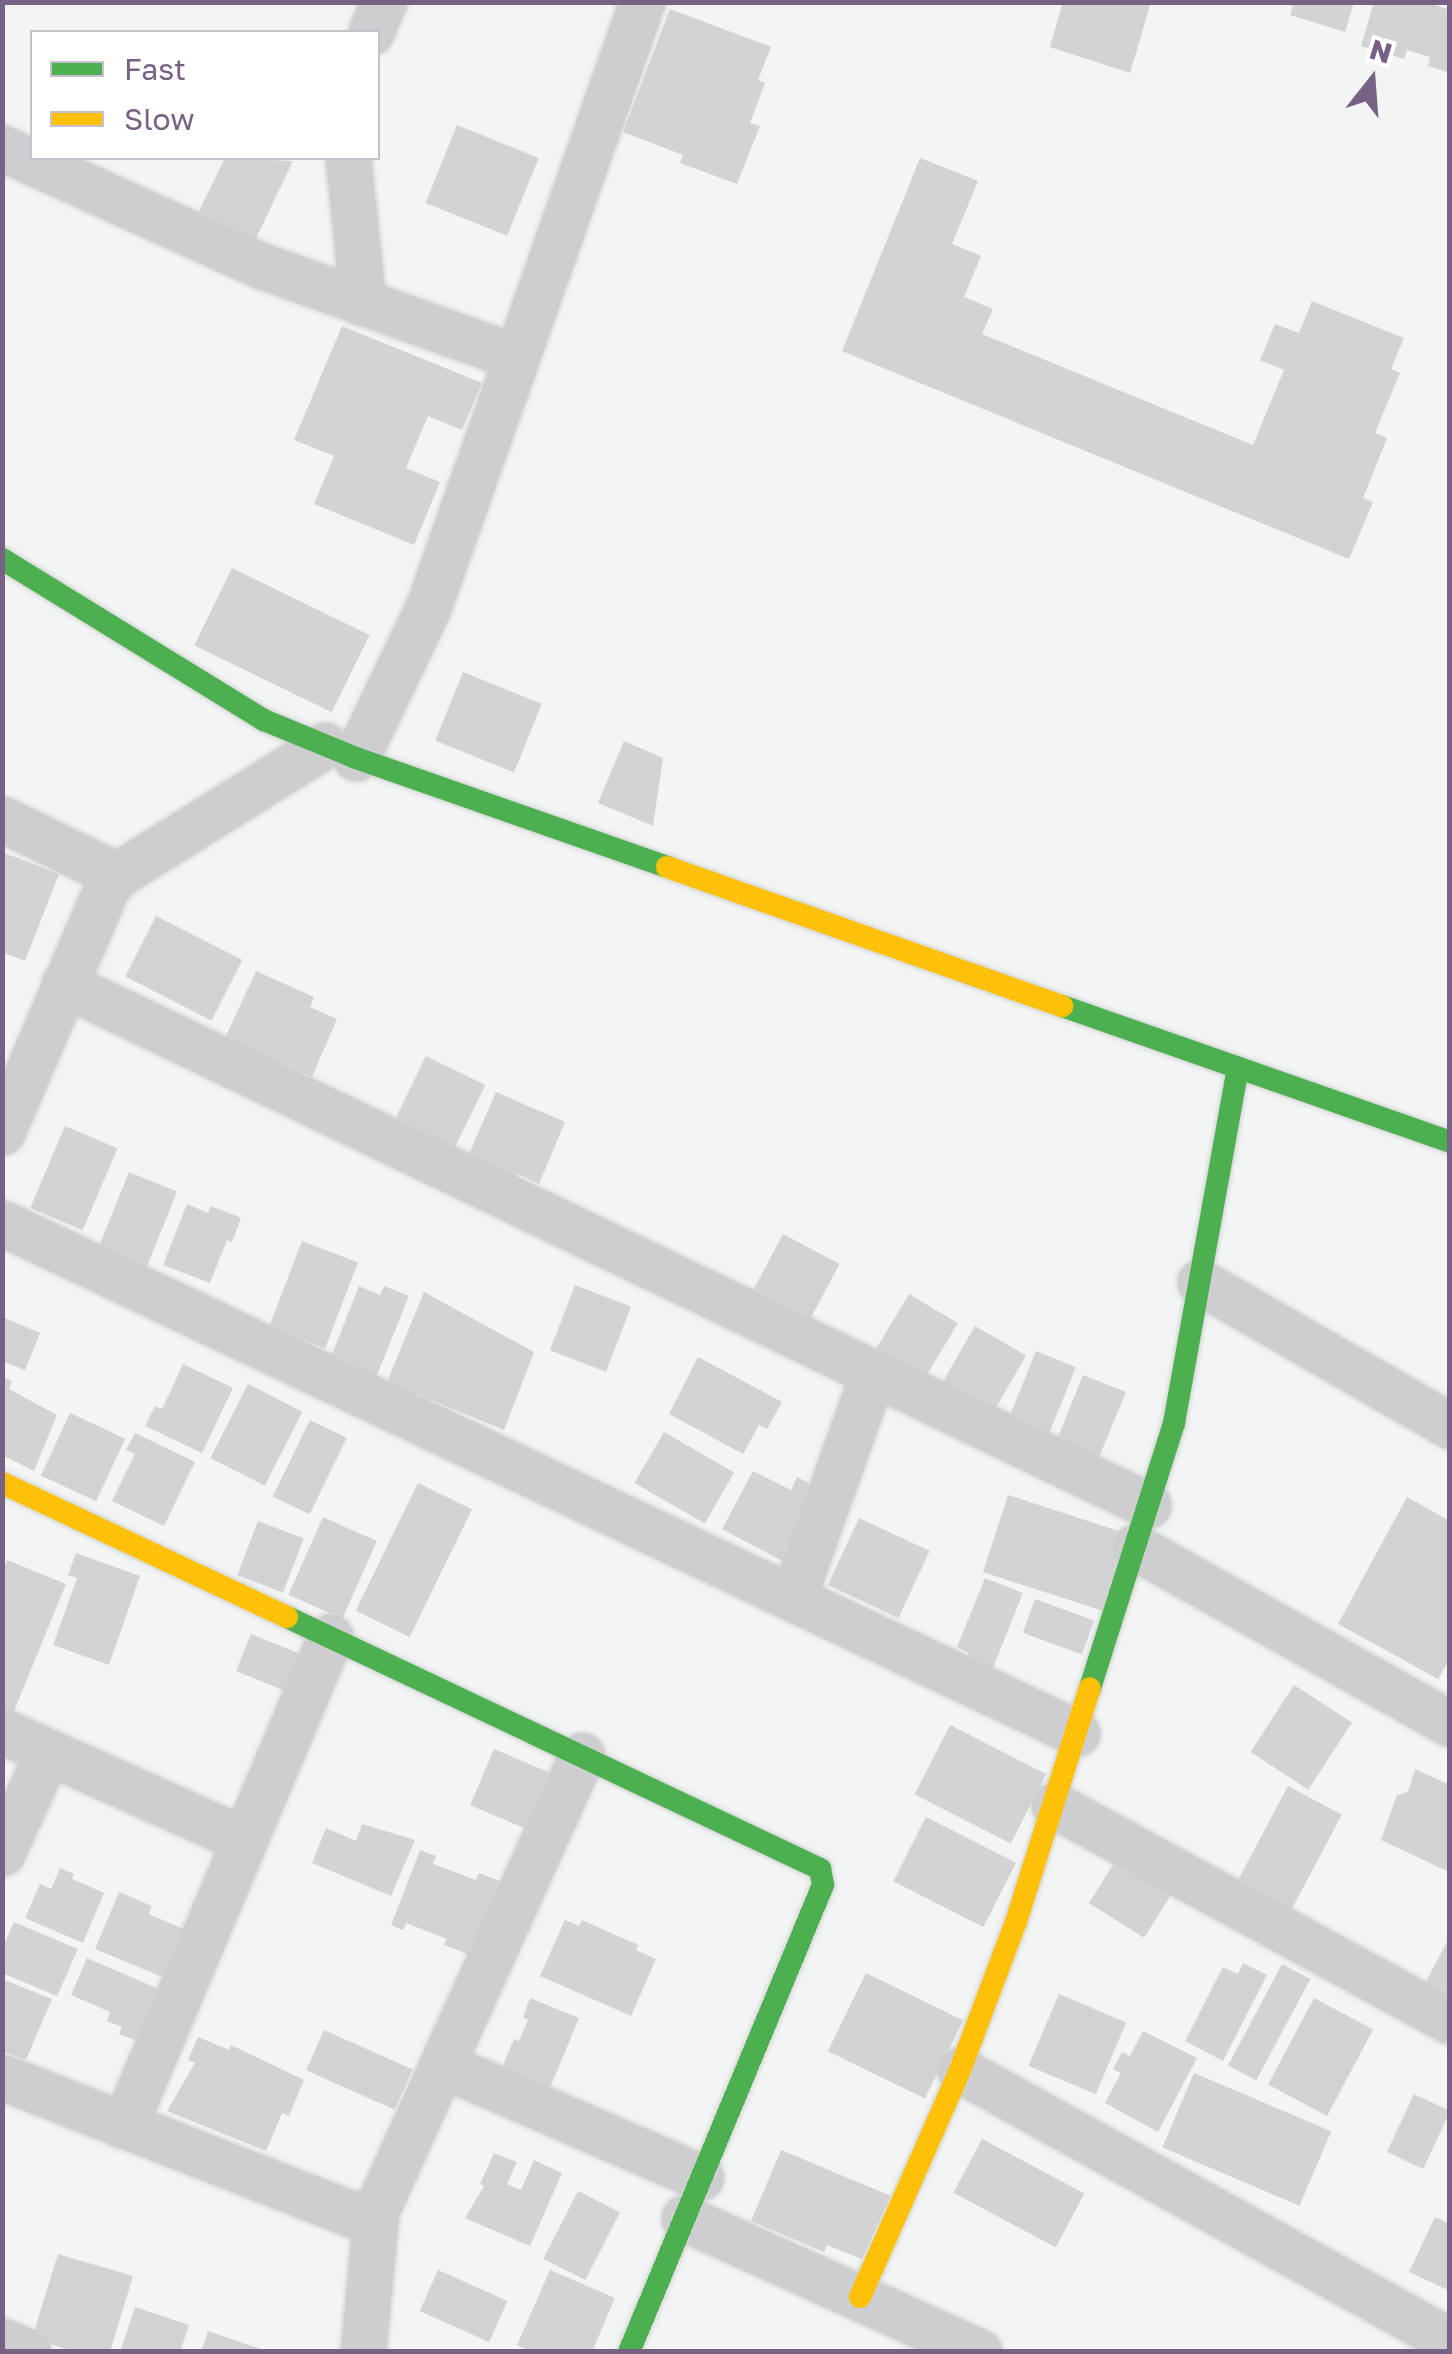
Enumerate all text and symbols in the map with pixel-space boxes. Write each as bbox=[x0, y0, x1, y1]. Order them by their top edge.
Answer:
legend bbox=[30, 30, 380, 160]
north arrow bbox=[1322, 30, 1422, 130]
text: N bbox=[1366, 32, 1396, 70]
text: Fast bbox=[124, 51, 186, 87]
text: Slow bbox=[124, 101, 195, 137]

